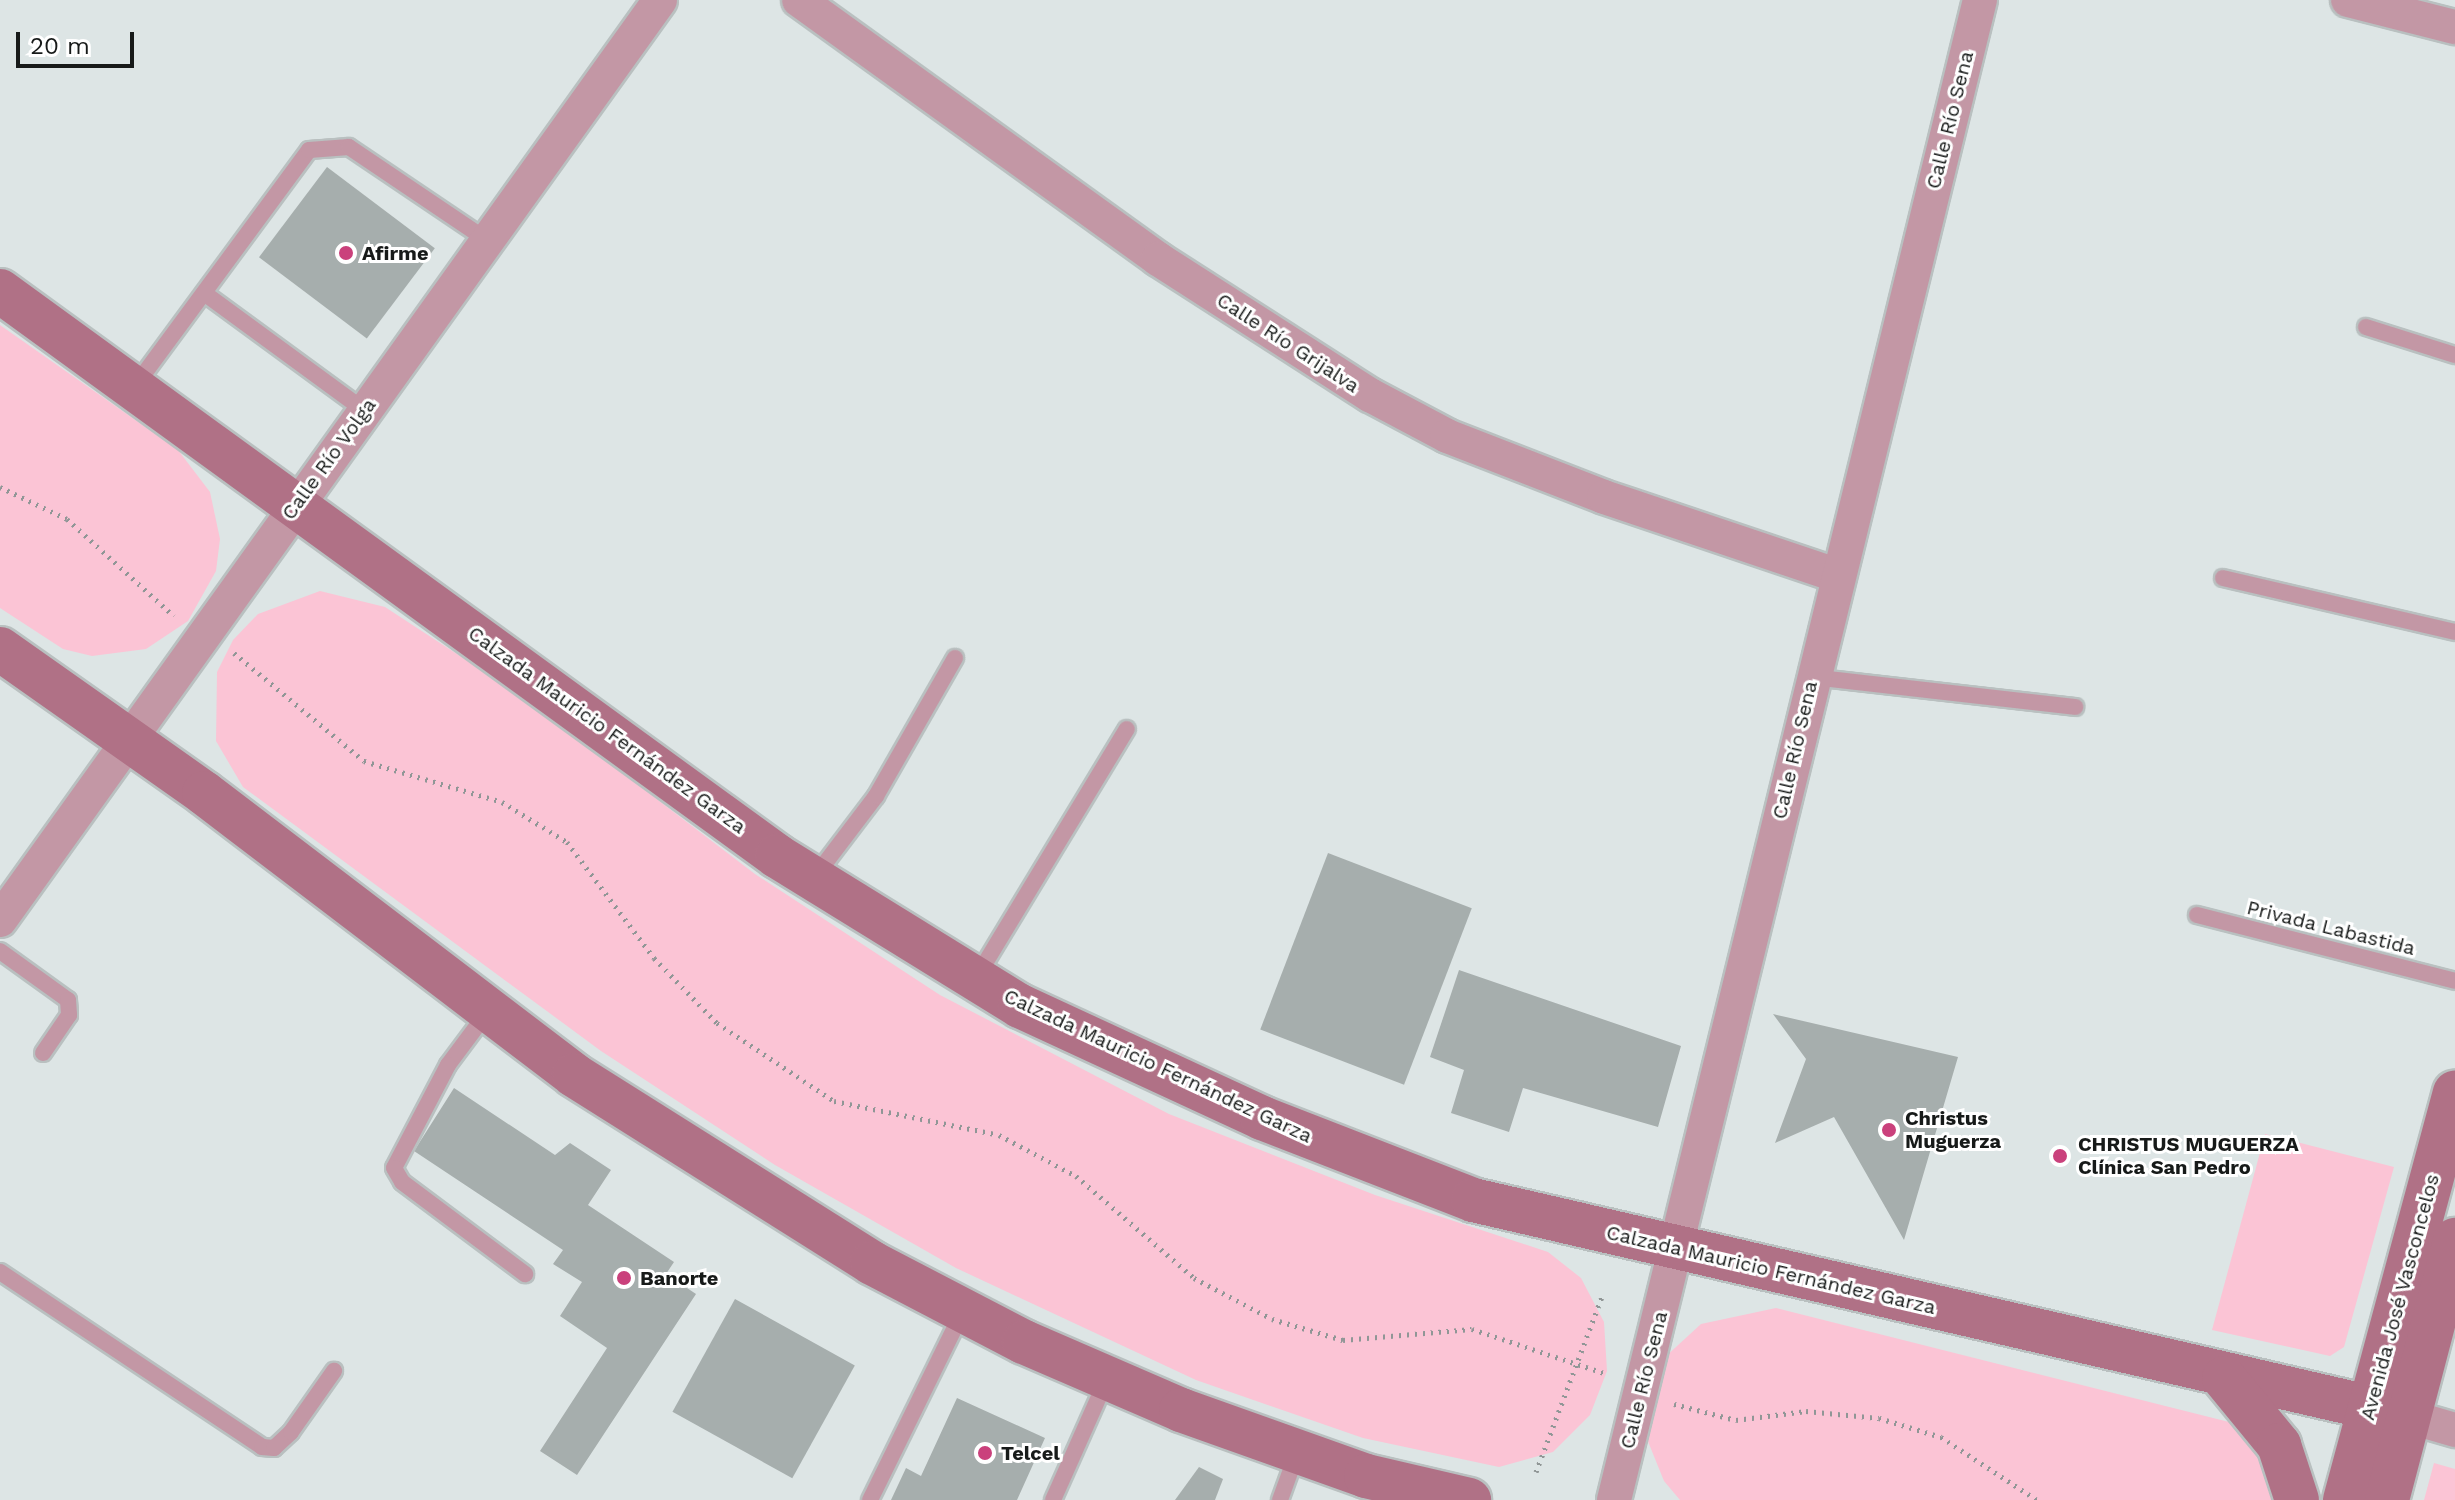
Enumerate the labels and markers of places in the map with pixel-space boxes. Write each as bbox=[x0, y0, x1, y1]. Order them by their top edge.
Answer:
place label: Afirme bbox=[362, 241, 428, 265]
marker: Afirme bbox=[337, 244, 355, 262]
place label: Christus Muguerza bbox=[1905, 1106, 2001, 1153]
marker: Christus Muguerza bbox=[1880, 1121, 1898, 1139]
place label: CHRISTUS MUGUERZA Clínica San Pedro bbox=[2078, 1132, 2299, 1179]
marker: CHRISTUS MUGUERZA Clínica San Pedro bbox=[2049, 1145, 2071, 1167]
place label: Banorte bbox=[640, 1266, 718, 1290]
marker: Banorte bbox=[615, 1269, 633, 1287]
place label: Telcel bbox=[1001, 1441, 1060, 1465]
marker: Telcel bbox=[976, 1444, 994, 1462]

